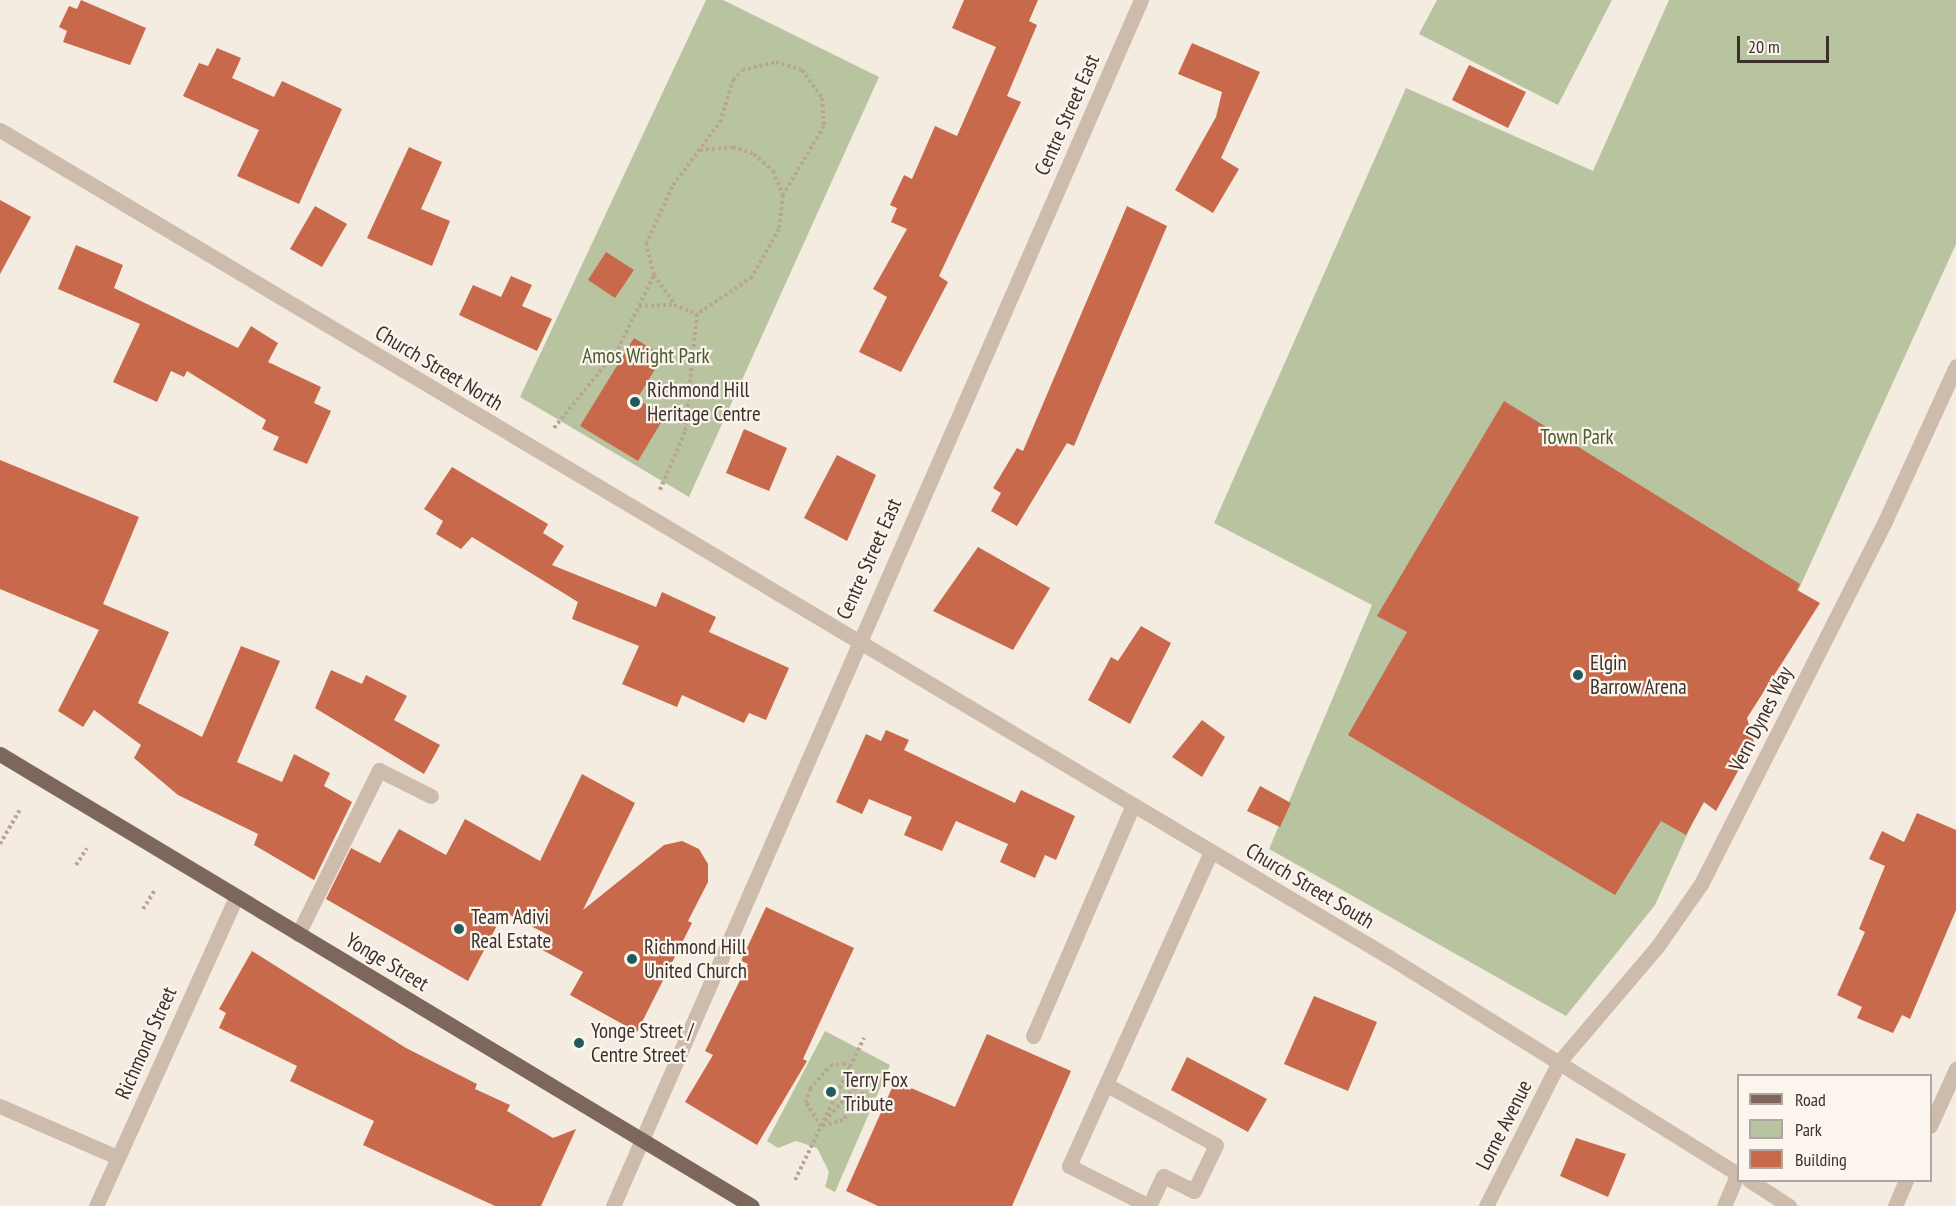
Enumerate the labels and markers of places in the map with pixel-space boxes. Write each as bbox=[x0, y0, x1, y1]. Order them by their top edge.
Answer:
place label: Richmond Hill Heritage Centre bbox=[647, 377, 761, 427]
marker: Richmond Hill Heritage Centre bbox=[628, 395, 642, 409]
place label: Elgin Barrow Arena bbox=[1590, 650, 1688, 700]
marker: Elgin Barrow Arena bbox=[1571, 668, 1585, 682]
place label: Team Adivi Real Estate bbox=[471, 904, 551, 954]
marker: Team Adivi Real Estate bbox=[452, 922, 466, 936]
place label: Richmond Hill United Church bbox=[644, 934, 747, 984]
marker: Richmond Hill United Church bbox=[625, 952, 639, 966]
place label: Yonge Street / Centre Street bbox=[591, 1018, 694, 1068]
marker: Yonge Street / Centre Street bbox=[572, 1036, 586, 1050]
place label: Terry Fox Tribute bbox=[843, 1067, 909, 1117]
marker: Terry Fox Tribute bbox=[824, 1085, 838, 1099]

